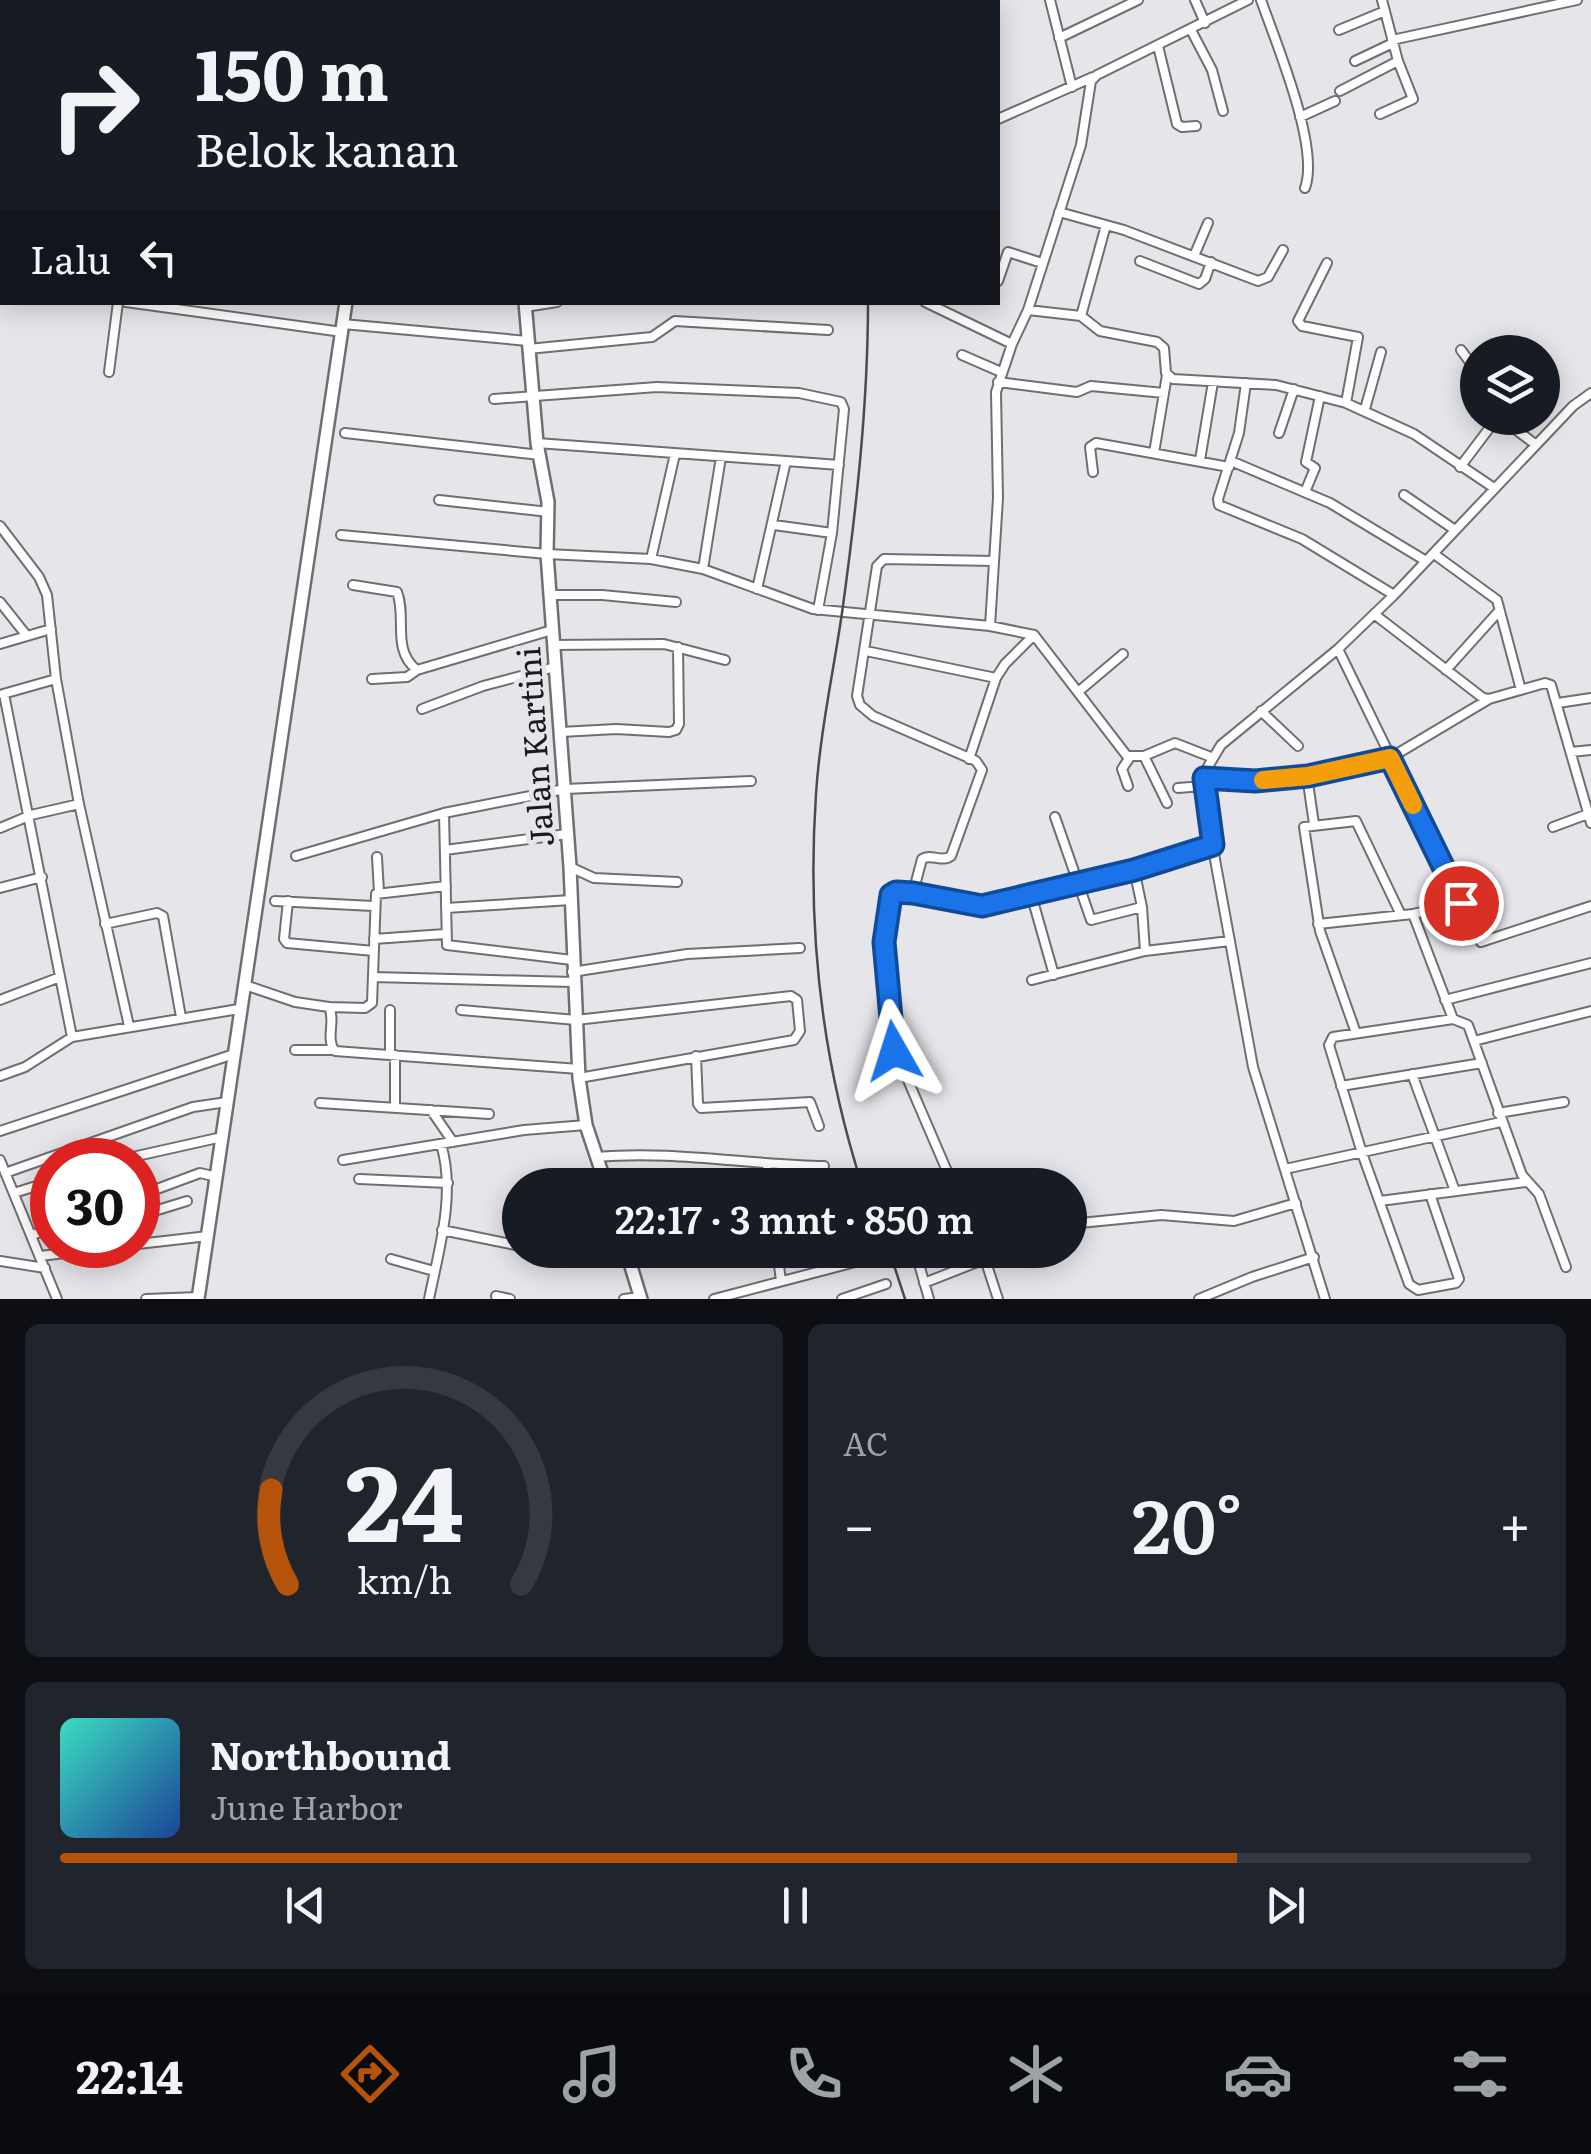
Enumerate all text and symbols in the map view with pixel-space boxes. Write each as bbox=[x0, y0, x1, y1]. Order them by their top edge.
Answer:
text: 150 m bbox=[195, 19, 389, 123]
icon: right bbox=[30, 40, 160, 170]
text: Belok kanan bbox=[195, 114, 459, 181]
text: Lalu bbox=[30, 229, 111, 286]
icon: left bbox=[131, 230, 186, 285]
map controls bbox=[1460, 335, 1560, 435]
button: layers bbox=[1460, 335, 1560, 435]
street label: Jalan Kartini bbox=[502, 645, 564, 849]
pin bbox=[1419, 861, 1504, 946]
icon: arrive bbox=[1434, 876, 1489, 931]
position arrow bbox=[842, 999, 946, 1103]
speed limit sign: 30 bbox=[30, 1138, 160, 1268]
text: 22:17 · 3 mnt · 850 m bbox=[615, 1189, 974, 1246]
text: AC bbox=[843, 1418, 888, 1466]
text: 24 bbox=[345, 1420, 463, 1574]
text: 20° bbox=[1132, 1466, 1242, 1577]
text: − bbox=[843, 1481, 875, 1563]
text: + bbox=[1499, 1481, 1531, 1563]
text: km/h bbox=[356, 1552, 452, 1605]
text: Northbound bbox=[210, 1725, 451, 1782]
text: June Harbor bbox=[210, 1782, 402, 1830]
icon: previous bbox=[278, 1878, 333, 1933]
icon: pause bbox=[768, 1878, 823, 1933]
icon: next bbox=[1258, 1878, 1313, 1933]
icon: directions bbox=[335, 2039, 405, 2109]
icon: music bbox=[557, 2039, 627, 2109]
icon: phone bbox=[779, 2039, 849, 2109]
icon: climate bbox=[1001, 2039, 1071, 2109]
icon: car bbox=[1223, 2039, 1293, 2109]
icon: filters bbox=[1445, 2039, 1515, 2109]
text: 22:14 bbox=[76, 2041, 183, 2108]

